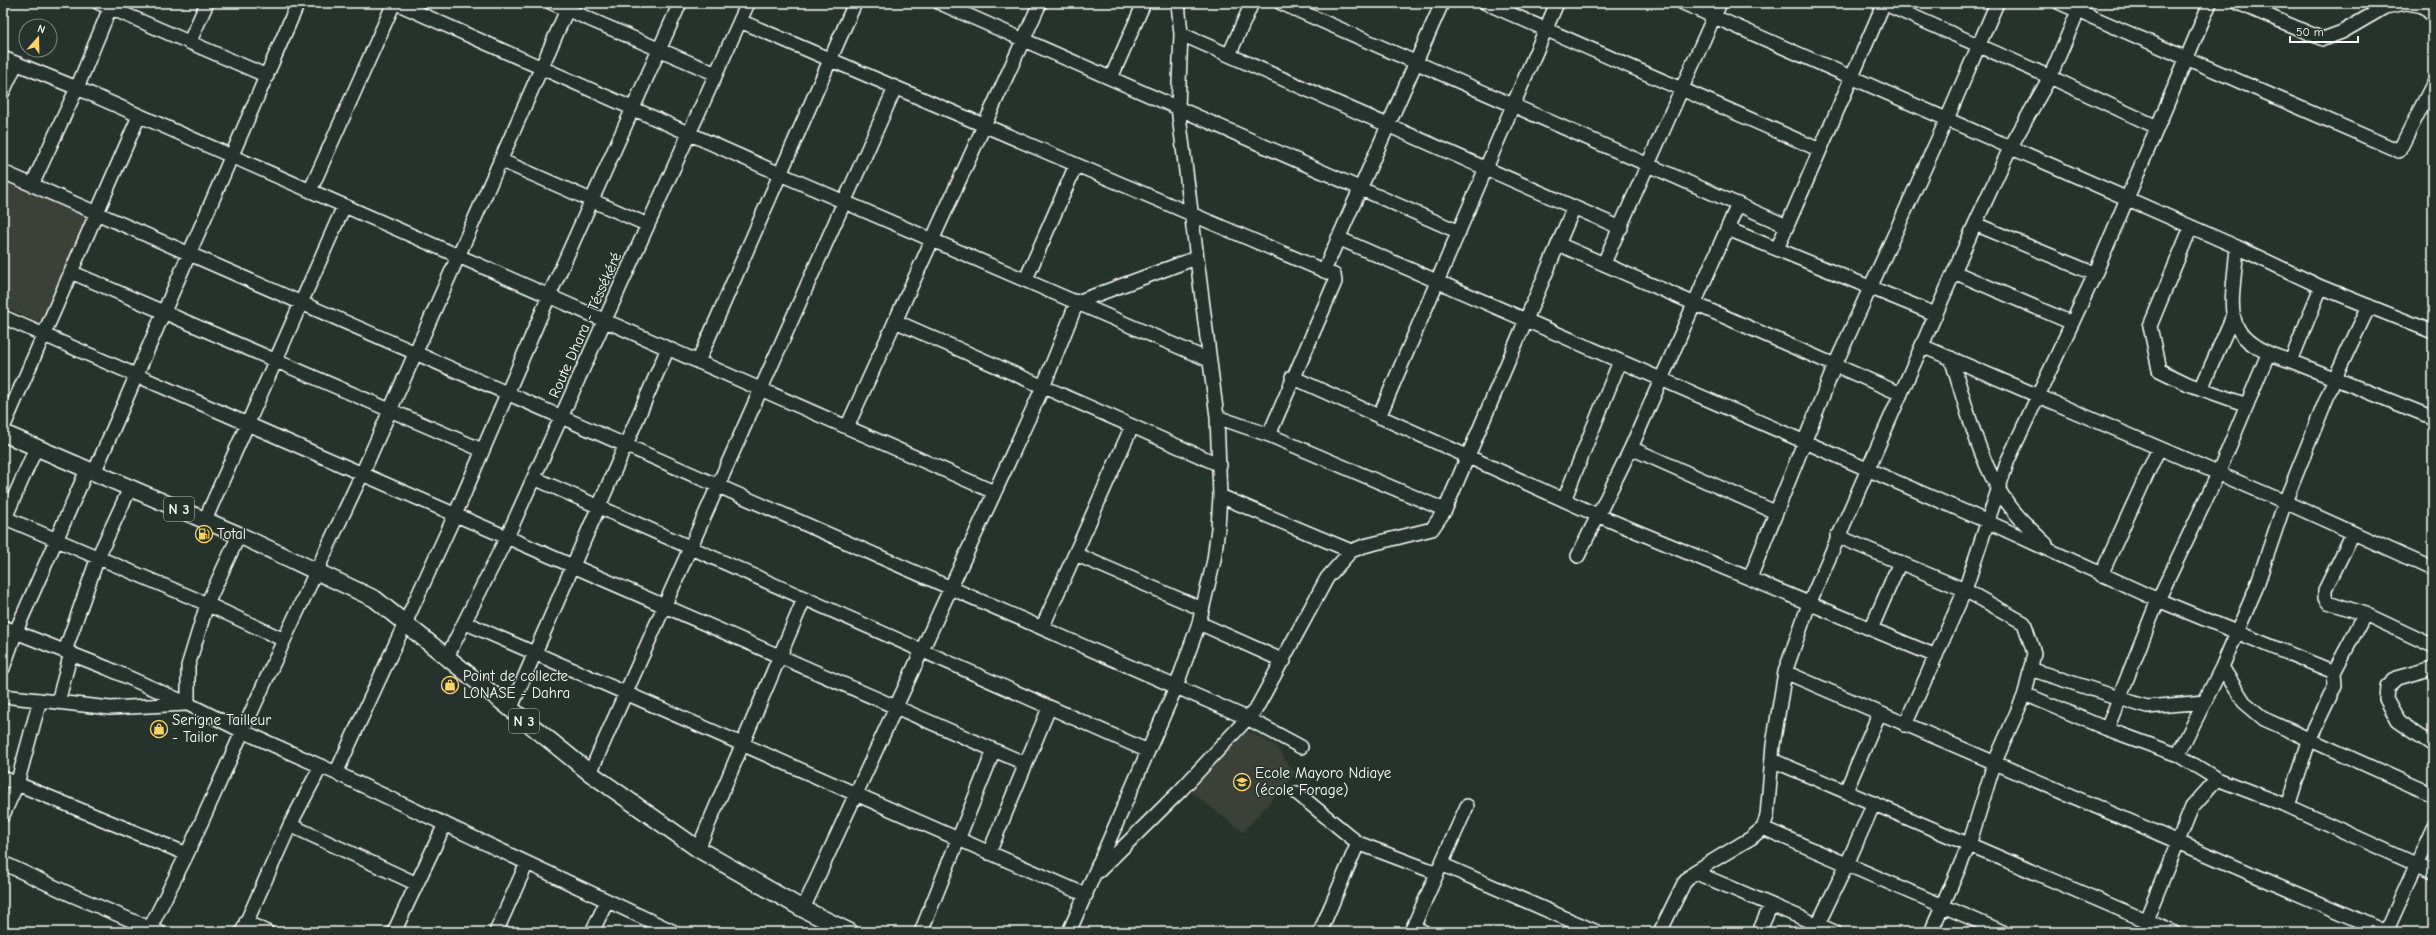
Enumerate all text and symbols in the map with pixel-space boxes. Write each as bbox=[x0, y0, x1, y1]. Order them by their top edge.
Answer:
north arrow bbox=[18, 18, 58, 58]
scale bar bbox=[2290, 18, 2358, 44]
text: N bbox=[36, 22, 47, 36]
text: 50 m bbox=[2296, 25, 2324, 39]
street label: Route Dhara - Téssékéré bbox=[545, 249, 625, 401]
road number: N 3 bbox=[164, 497, 194, 521]
fuel station icon: Total bbox=[194, 524, 214, 544]
place label: Total bbox=[217, 525, 246, 543]
place label: Point de collecte LONASE - Dahra bbox=[463, 667, 570, 702]
shop icon: Point de collecte LONASE - Dahra bbox=[440, 675, 460, 695]
road number: N 3 bbox=[509, 709, 539, 733]
place label: Serigne Tailleur - Tailor bbox=[172, 711, 271, 746]
shop icon: Serigne Tailleur - Tailor bbox=[149, 719, 169, 739]
place label: Ecole Mayoro Ndiaye (école Forage) bbox=[1255, 764, 1392, 799]
school or university icon: Ecole Mayoro Ndiaye (école Forage) bbox=[1232, 772, 1252, 792]

